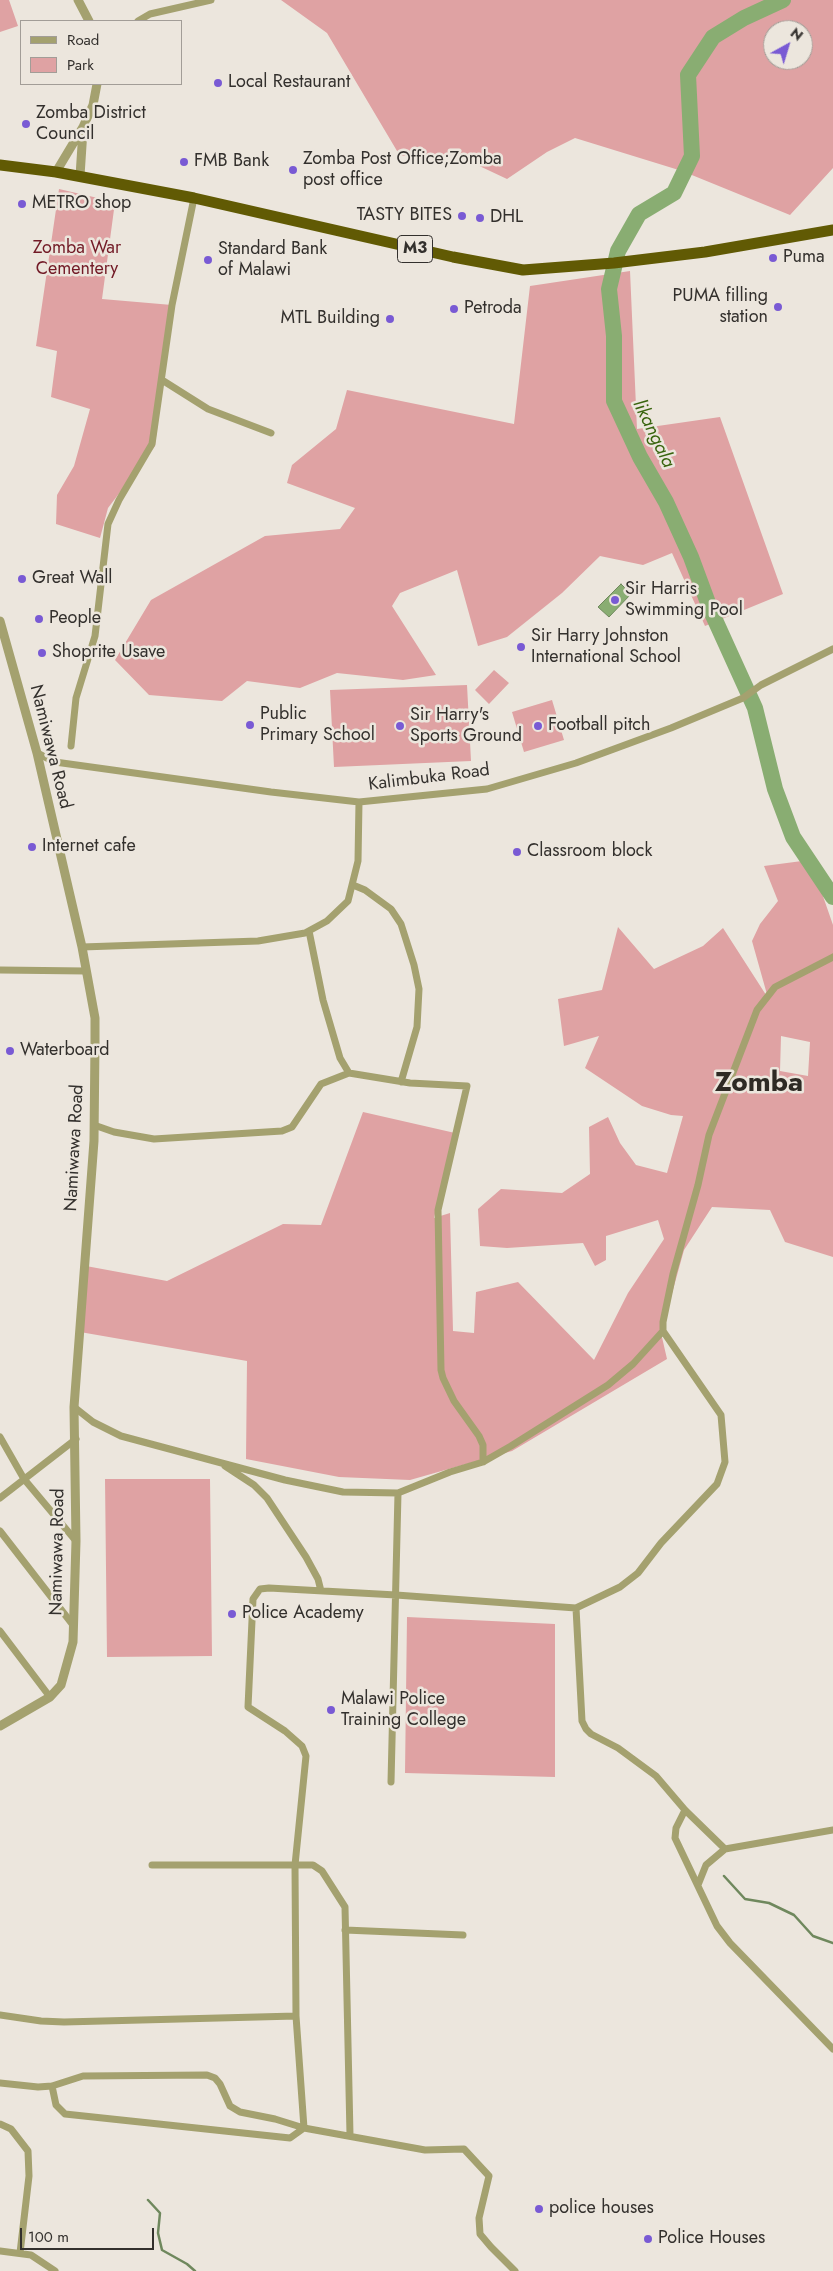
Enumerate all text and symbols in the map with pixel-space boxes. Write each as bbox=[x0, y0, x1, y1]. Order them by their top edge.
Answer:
legend bbox=[20, 20, 182, 85]
north arrow bbox=[763, 20, 813, 70]
text: N bbox=[786, 23, 807, 45]
text: Road bbox=[67, 29, 99, 51]
text: Park bbox=[67, 54, 94, 76]
place label: Local Restaurant bbox=[228, 72, 350, 94]
marker: Local Restaurant bbox=[212, 77, 224, 89]
place label: Zomba District Council bbox=[36, 103, 146, 146]
marker: Zomba District Council bbox=[20, 118, 32, 130]
place label: Zomba Post Office;Zomba post office bbox=[303, 149, 502, 192]
place label: FMB Bank bbox=[194, 151, 269, 173]
marker: FMB Bank bbox=[178, 156, 190, 168]
marker: Zomba Post Office;Zomba post office bbox=[287, 164, 299, 176]
place label: METRO shop bbox=[32, 193, 131, 215]
marker: METRO shop bbox=[16, 198, 28, 210]
place label: TASTY BITES bbox=[357, 205, 452, 227]
place label: DHL bbox=[490, 207, 523, 229]
marker: TASTY BITES bbox=[456, 210, 468, 222]
marker: DHL bbox=[474, 212, 486, 224]
road number: M3 bbox=[398, 235, 432, 262]
park label: Zomba War Cementery bbox=[33, 238, 121, 280]
place label: Standard Bank of Malawi bbox=[218, 239, 327, 282]
place label: Puma bbox=[783, 247, 825, 269]
marker: Puma bbox=[767, 252, 779, 264]
marker: Standard Bank of Malawi bbox=[202, 254, 214, 266]
place label: PUMA filling station bbox=[673, 286, 768, 328]
place label: Petroda bbox=[464, 298, 522, 320]
marker: PUMA filling station bbox=[772, 301, 784, 313]
marker: Petroda bbox=[448, 303, 460, 315]
place label: MTL Building bbox=[281, 308, 380, 330]
marker: MTL Building bbox=[384, 313, 396, 325]
water label: likangala bbox=[627, 396, 679, 472]
place label: Great Wall bbox=[32, 568, 112, 590]
marker: Great Wall bbox=[16, 573, 28, 585]
place label: Sir Harris Swimming Pool bbox=[625, 579, 743, 622]
marker: Sir Harris Swimming Pool bbox=[609, 594, 621, 606]
place label: People bbox=[49, 608, 101, 630]
marker: People bbox=[33, 613, 45, 625]
place label: Sir Harry Johnston International School bbox=[531, 626, 681, 669]
marker: Sir Harry Johnston International School bbox=[515, 641, 527, 653]
place label: Shoprite Usave bbox=[52, 642, 165, 664]
marker: Shoprite Usave bbox=[36, 647, 48, 659]
street label: Namiwawa Road bbox=[24, 683, 76, 811]
place label: Public Primary School bbox=[260, 704, 375, 746]
place label: Sir Harry's Sports Ground bbox=[410, 705, 522, 748]
place label: Football pitch bbox=[548, 715, 650, 737]
marker: Public Primary School bbox=[244, 719, 256, 731]
marker: Sir Harry's Sports Ground bbox=[394, 720, 406, 732]
marker: Football pitch bbox=[532, 720, 544, 732]
street label: Kalimbuka Road bbox=[367, 760, 491, 796]
place label: Internet cafe bbox=[42, 836, 136, 858]
marker: Internet cafe bbox=[26, 841, 38, 853]
place label: Classroom block bbox=[527, 841, 652, 863]
marker: Classroom block bbox=[511, 846, 523, 858]
place label: Waterboard bbox=[20, 1040, 110, 1062]
marker: Waterboard bbox=[4, 1045, 16, 1057]
district label: Zomba bbox=[715, 1067, 803, 1101]
street label: Namiwawa Road bbox=[61, 1084, 89, 1212]
street label: Namiwawa Road bbox=[46, 1488, 70, 1616]
place label: Police Academy bbox=[242, 1603, 364, 1625]
marker: Police Academy bbox=[226, 1608, 238, 1620]
place label: Malawi Police Training College bbox=[341, 1689, 466, 1732]
marker: Malawi Police Training College bbox=[325, 1704, 337, 1716]
place label: police houses bbox=[549, 2198, 654, 2220]
marker: police houses bbox=[533, 2203, 545, 2215]
scale bar bbox=[22, 2218, 156, 2250]
text: 100 m bbox=[28, 2226, 69, 2248]
place label: Police Houses bbox=[658, 2228, 765, 2250]
marker: Police Houses bbox=[642, 2233, 654, 2245]

